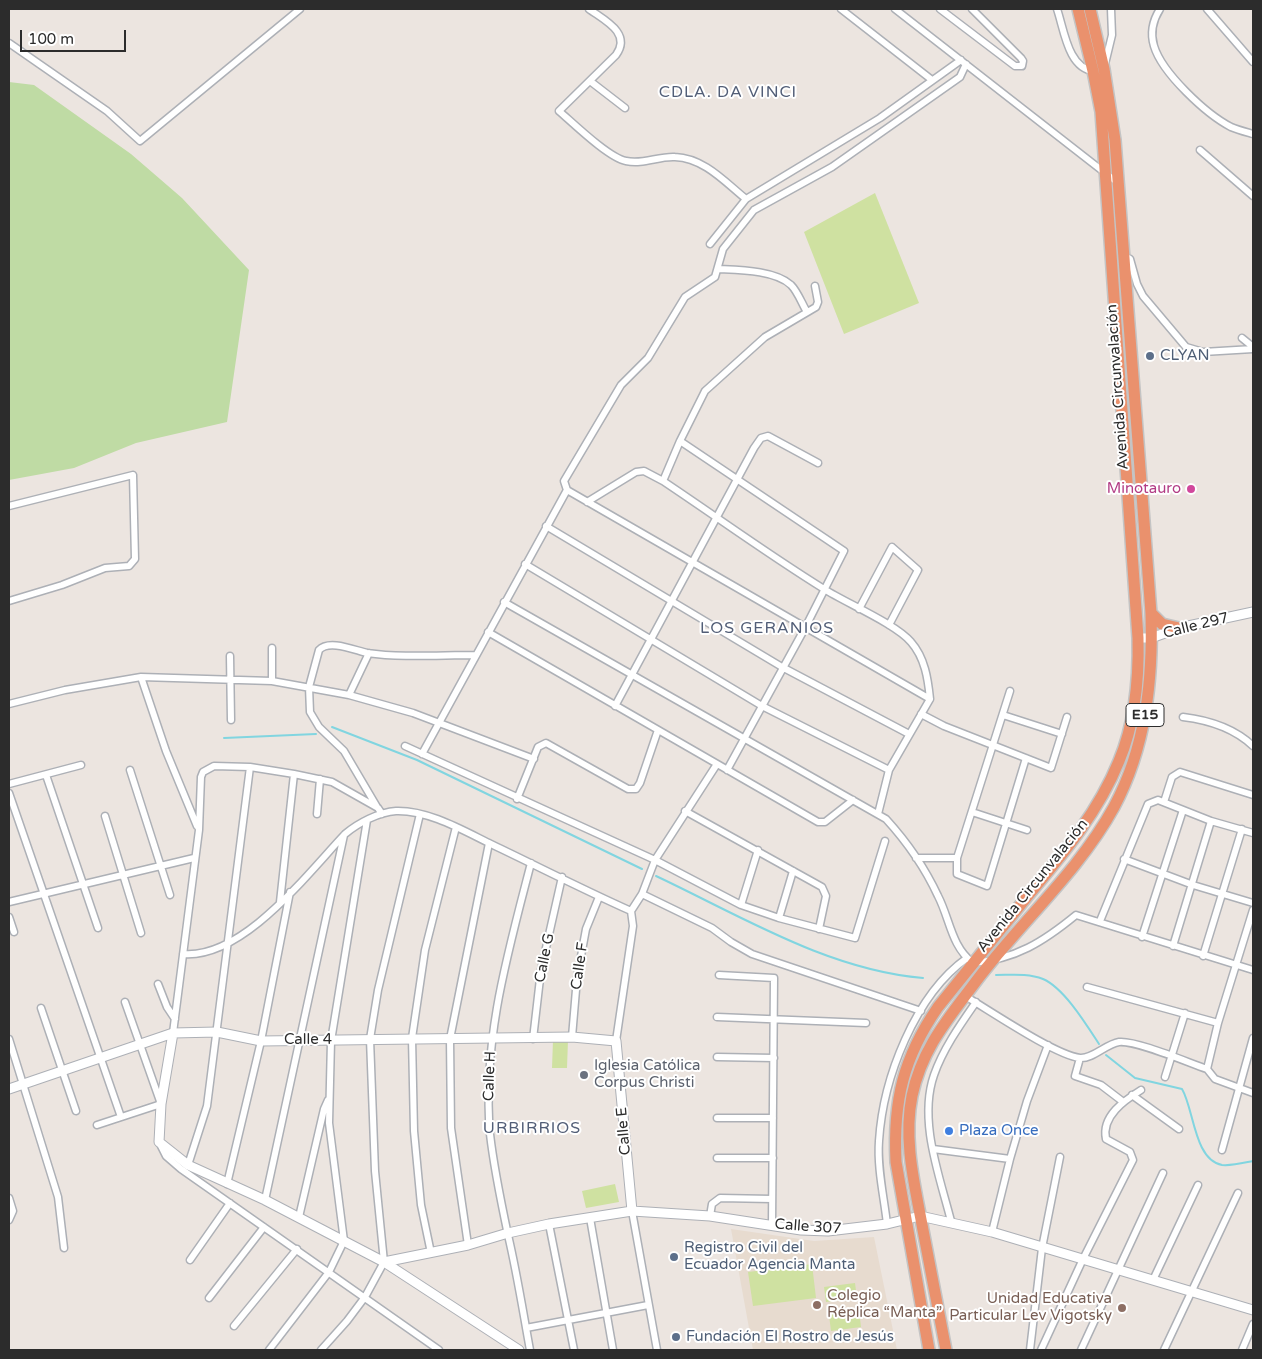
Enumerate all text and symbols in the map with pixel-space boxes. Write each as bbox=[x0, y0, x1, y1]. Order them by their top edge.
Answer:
scale bar bbox=[22, 20, 129, 52]
text: 100 m bbox=[28, 30, 74, 48]
district label: CDLA. DA VINCI bbox=[657, 83, 799, 103]
street label: Avenida Circunvalación bbox=[1103, 304, 1133, 470]
place label: CLYAN bbox=[1160, 347, 1210, 365]
marker: CLYAN bbox=[1144, 350, 1156, 362]
place label: Minotauro bbox=[1107, 480, 1181, 498]
marker: Minotauro bbox=[1185, 483, 1197, 495]
street label: Calle 297 bbox=[1161, 609, 1231, 643]
district label: LOS GERANIOS bbox=[698, 619, 836, 639]
road number: E15 bbox=[1126, 704, 1164, 726]
street label: Avenida Circunvalación bbox=[974, 816, 1092, 956]
street label: Calle G bbox=[531, 932, 559, 984]
street label: Calle F bbox=[568, 941, 592, 991]
street label: Calle 4 bbox=[284, 1031, 332, 1049]
street label: Calle H bbox=[480, 1051, 500, 1101]
place label: Iglesia Católica Corpus Christi bbox=[594, 1057, 700, 1092]
marker: Iglesia Católica Corpus Christi bbox=[578, 1069, 590, 1081]
street label: Calle E bbox=[613, 1106, 635, 1156]
district label: URBIRRIOS bbox=[482, 1119, 582, 1139]
place label: Plaza Once bbox=[959, 1122, 1039, 1140]
marker: Plaza Once bbox=[943, 1125, 955, 1137]
street label: Calle 307 bbox=[774, 1216, 842, 1238]
place label: Registro Civil del Ecuador Agencia Manta bbox=[684, 1239, 855, 1274]
marker: Registro Civil del Ecuador Agencia Manta bbox=[668, 1251, 680, 1263]
place label: Colegio Réplica “Manta” bbox=[827, 1287, 942, 1322]
place label: Unidad Educativa Particular Lev Vigotsky bbox=[949, 1290, 1112, 1325]
marker: Colegio Réplica “Manta” bbox=[811, 1299, 823, 1311]
marker: Unidad Educativa Particular Lev Vigotsky bbox=[1116, 1302, 1128, 1314]
place label: Fundación El Rostro de Jesús bbox=[686, 1328, 894, 1346]
marker: Fundación El Rostro de Jesús bbox=[670, 1331, 682, 1343]

